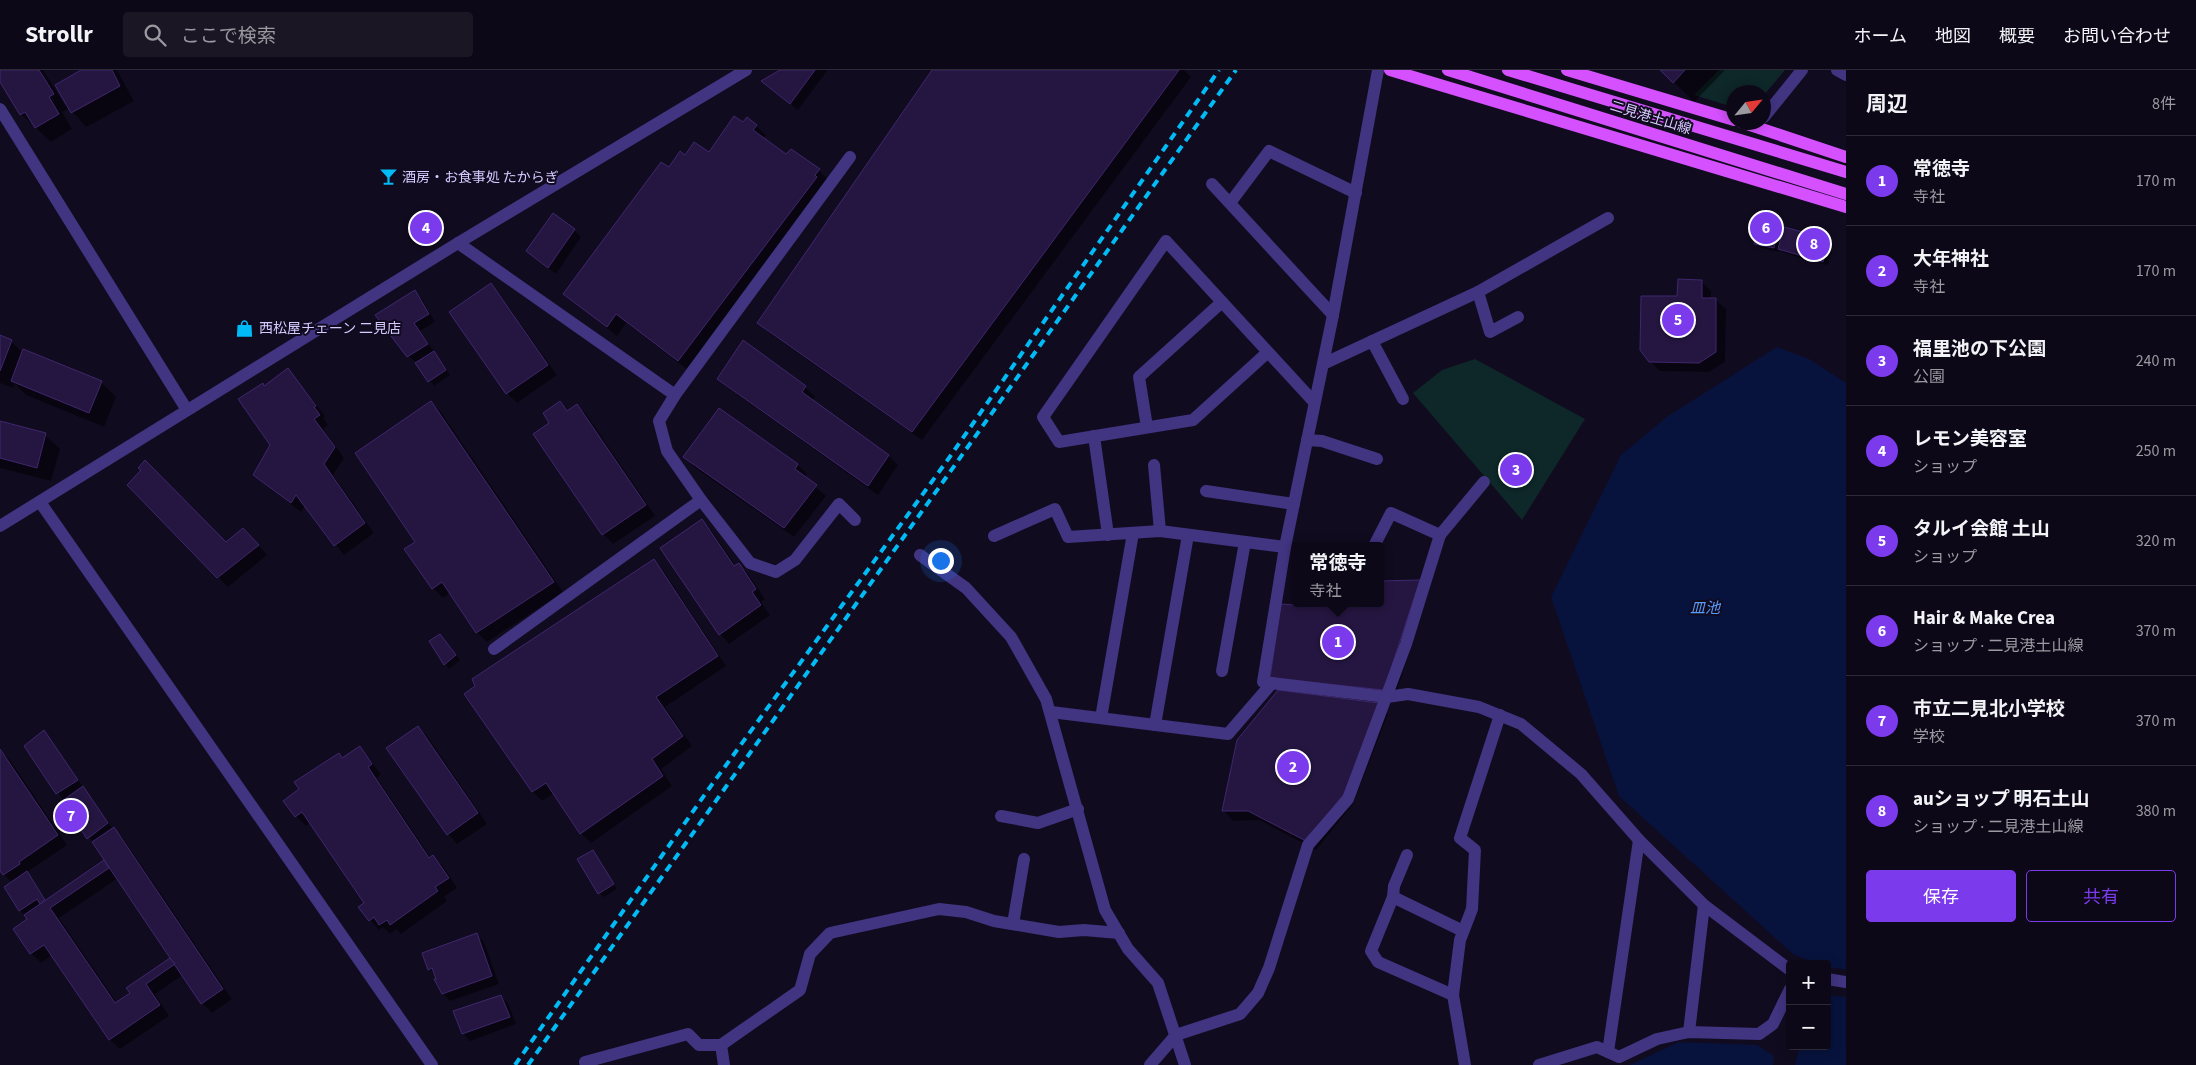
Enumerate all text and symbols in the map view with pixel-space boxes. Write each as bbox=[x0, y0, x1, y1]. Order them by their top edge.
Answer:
search box bbox=[123, 12, 473, 57]
text: Strollr bbox=[25, 17, 93, 52]
icon: search bbox=[141, 21, 169, 49]
text: ここで検索 bbox=[181, 23, 276, 50]
text: ホーム bbox=[1854, 24, 1907, 49]
text: 地図 bbox=[1935, 24, 1971, 49]
text: 概要 bbox=[1999, 24, 2035, 49]
text: お問い合わせ bbox=[2063, 24, 2171, 49]
north arrow bbox=[1726, 85, 1771, 130]
text: 周辺 bbox=[1866, 89, 1908, 119]
text: 8件 bbox=[2152, 93, 2176, 115]
street label: 二見港土山線 bbox=[1608, 96, 1694, 140]
text: 常徳寺 bbox=[1913, 156, 1970, 183]
bar icon: 酒房・お食事処 たからぎ bbox=[378, 167, 398, 187]
place label: 酒房・お食事処 たからぎ bbox=[402, 168, 559, 188]
text: 1 bbox=[1878, 170, 1886, 192]
text: 170 m bbox=[2136, 170, 2176, 192]
text: 寺社 bbox=[1913, 186, 1945, 208]
pin: 4 bbox=[410, 209, 442, 247]
pin: 6 bbox=[1750, 209, 1782, 247]
pin: 8 bbox=[1798, 225, 1830, 263]
text: 大年神社 bbox=[1913, 246, 1989, 273]
text: 2 bbox=[1878, 260, 1886, 282]
text: 170 m bbox=[2136, 260, 2176, 282]
text: 寺社 bbox=[1913, 276, 1945, 298]
pin: 5 bbox=[1662, 301, 1694, 339]
shop icon: 西松屋チェーン 二見店 bbox=[235, 318, 255, 338]
place label: 西松屋チェーン 二見店 bbox=[259, 319, 401, 339]
text: 福里池の下公園 bbox=[1913, 336, 2046, 363]
text: 3 bbox=[1878, 350, 1886, 372]
text: 240 m bbox=[2136, 350, 2176, 372]
text: 公園 bbox=[1913, 366, 1945, 388]
text: レモン美容室 bbox=[1913, 426, 2027, 453]
text: 4 bbox=[1878, 440, 1886, 462]
text: 250 m bbox=[2136, 440, 2176, 462]
pin: 3 bbox=[1500, 451, 1532, 489]
text: ショップ bbox=[1913, 456, 1977, 478]
text: タルイ会館 土山 bbox=[1913, 516, 2050, 543]
text: 5 bbox=[1878, 530, 1886, 552]
text: 320 m bbox=[2136, 530, 2176, 552]
popup bbox=[1292, 542, 1384, 607]
text: ショップ bbox=[1913, 546, 1977, 568]
your location bbox=[928, 548, 954, 574]
text: 常徳寺 bbox=[1309, 550, 1367, 577]
text: 寺社 bbox=[1309, 580, 1342, 602]
water label: 皿池 bbox=[1690, 598, 1722, 619]
text: Hair & Make Crea bbox=[1913, 605, 2055, 632]
text: 6 bbox=[1878, 620, 1886, 642]
text: 370 m bbox=[2136, 620, 2176, 642]
pin: 1 bbox=[1322, 623, 1354, 661]
text: ショップ · 二見港土山線 bbox=[1913, 635, 2083, 657]
text: 市立二見北小学校 bbox=[1913, 696, 2065, 723]
text: 7 bbox=[1878, 710, 1886, 732]
text: 370 m bbox=[2136, 710, 2176, 732]
text: 学校 bbox=[1913, 726, 1945, 748]
pin: 2 bbox=[1277, 748, 1309, 786]
text: auショップ 明石土山 bbox=[1913, 786, 2090, 813]
pin: 7 bbox=[55, 797, 87, 835]
text: 8 bbox=[1878, 800, 1886, 822]
text: 380 m bbox=[2136, 800, 2176, 822]
text: ショップ · 二見港土山線 bbox=[1913, 816, 2083, 838]
button: 保存 bbox=[1866, 870, 2016, 922]
button: 共有 bbox=[2026, 870, 2176, 922]
map controls bbox=[1786, 960, 1831, 1050]
button: + bbox=[1786, 960, 1831, 1005]
button: − bbox=[1786, 1005, 1831, 1050]

